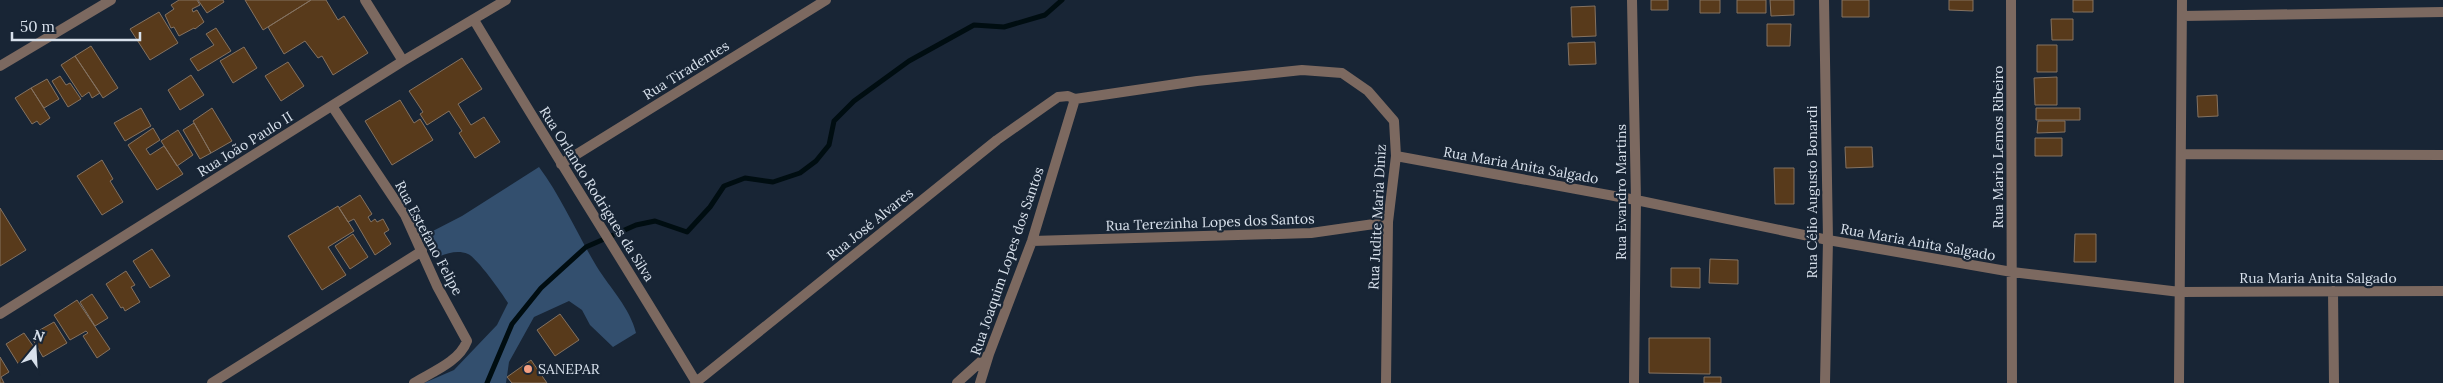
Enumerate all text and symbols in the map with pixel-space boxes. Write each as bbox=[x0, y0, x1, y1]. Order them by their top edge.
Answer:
scale bar bbox=[12, 10, 140, 42]
text: 50 m bbox=[20, 17, 55, 36]
street label: Rua Tiradentes bbox=[640, 36, 732, 104]
street label: Rua Mario Lemos Ribeiro bbox=[1989, 65, 2007, 229]
street label: Rua Orlando Rodrigues da Silva bbox=[536, 103, 658, 285]
street label: Rua Célio Augusto Bonardi bbox=[1803, 105, 1821, 278]
street label: Rua João Paulo II bbox=[194, 107, 296, 181]
street label: Rua Evandro Martins bbox=[1612, 124, 1630, 260]
street label: Rua Maria Anita Salgado bbox=[1442, 142, 1600, 188]
street label: Rua Judite Maria Diniz bbox=[1364, 144, 1390, 290]
street label: Rua Joaquim Lopes dos Santos bbox=[966, 165, 1048, 357]
street label: Rua Estefano Felipe bbox=[391, 178, 467, 299]
street label: Rua José Alvares bbox=[823, 184, 917, 264]
street label: Rua Terezinha Lopes dos Santos bbox=[1105, 209, 1315, 235]
street label: Rua Maria Anita Salgado bbox=[1839, 219, 1997, 265]
street label: Rua Maria Anita Salgado bbox=[2239, 269, 2397, 287]
north arrow bbox=[10, 323, 60, 373]
text: N bbox=[31, 325, 47, 346]
place label: SANEPAR bbox=[538, 360, 600, 378]
marker: SANEPAR bbox=[522, 363, 534, 375]

